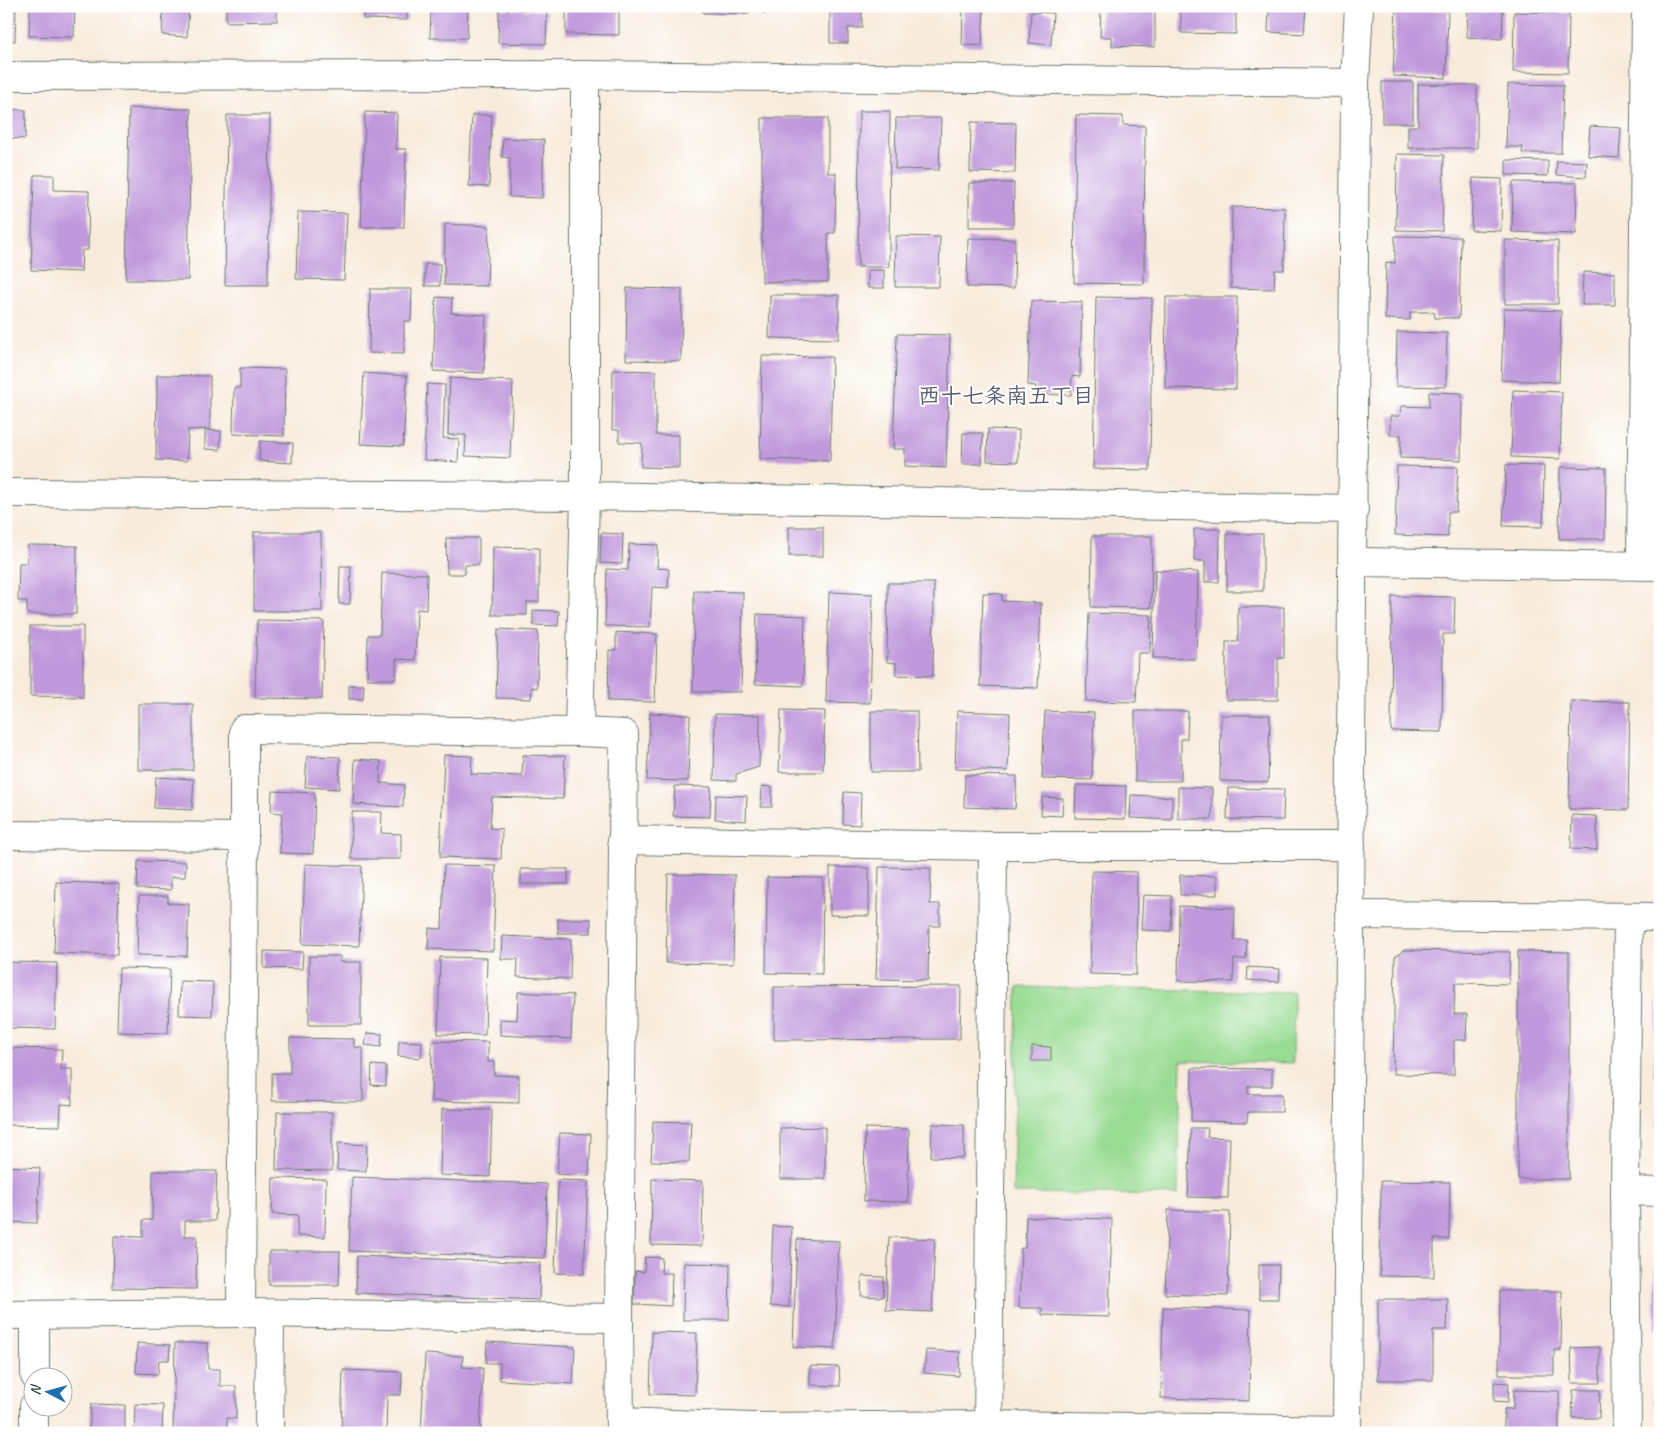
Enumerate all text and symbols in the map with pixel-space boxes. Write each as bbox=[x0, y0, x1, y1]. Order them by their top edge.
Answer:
district label: 西十七条南五丁目 bbox=[918, 382, 1094, 410]
north arrow bbox=[22, 1366, 72, 1416]
text: N bbox=[27, 1383, 45, 1396]

